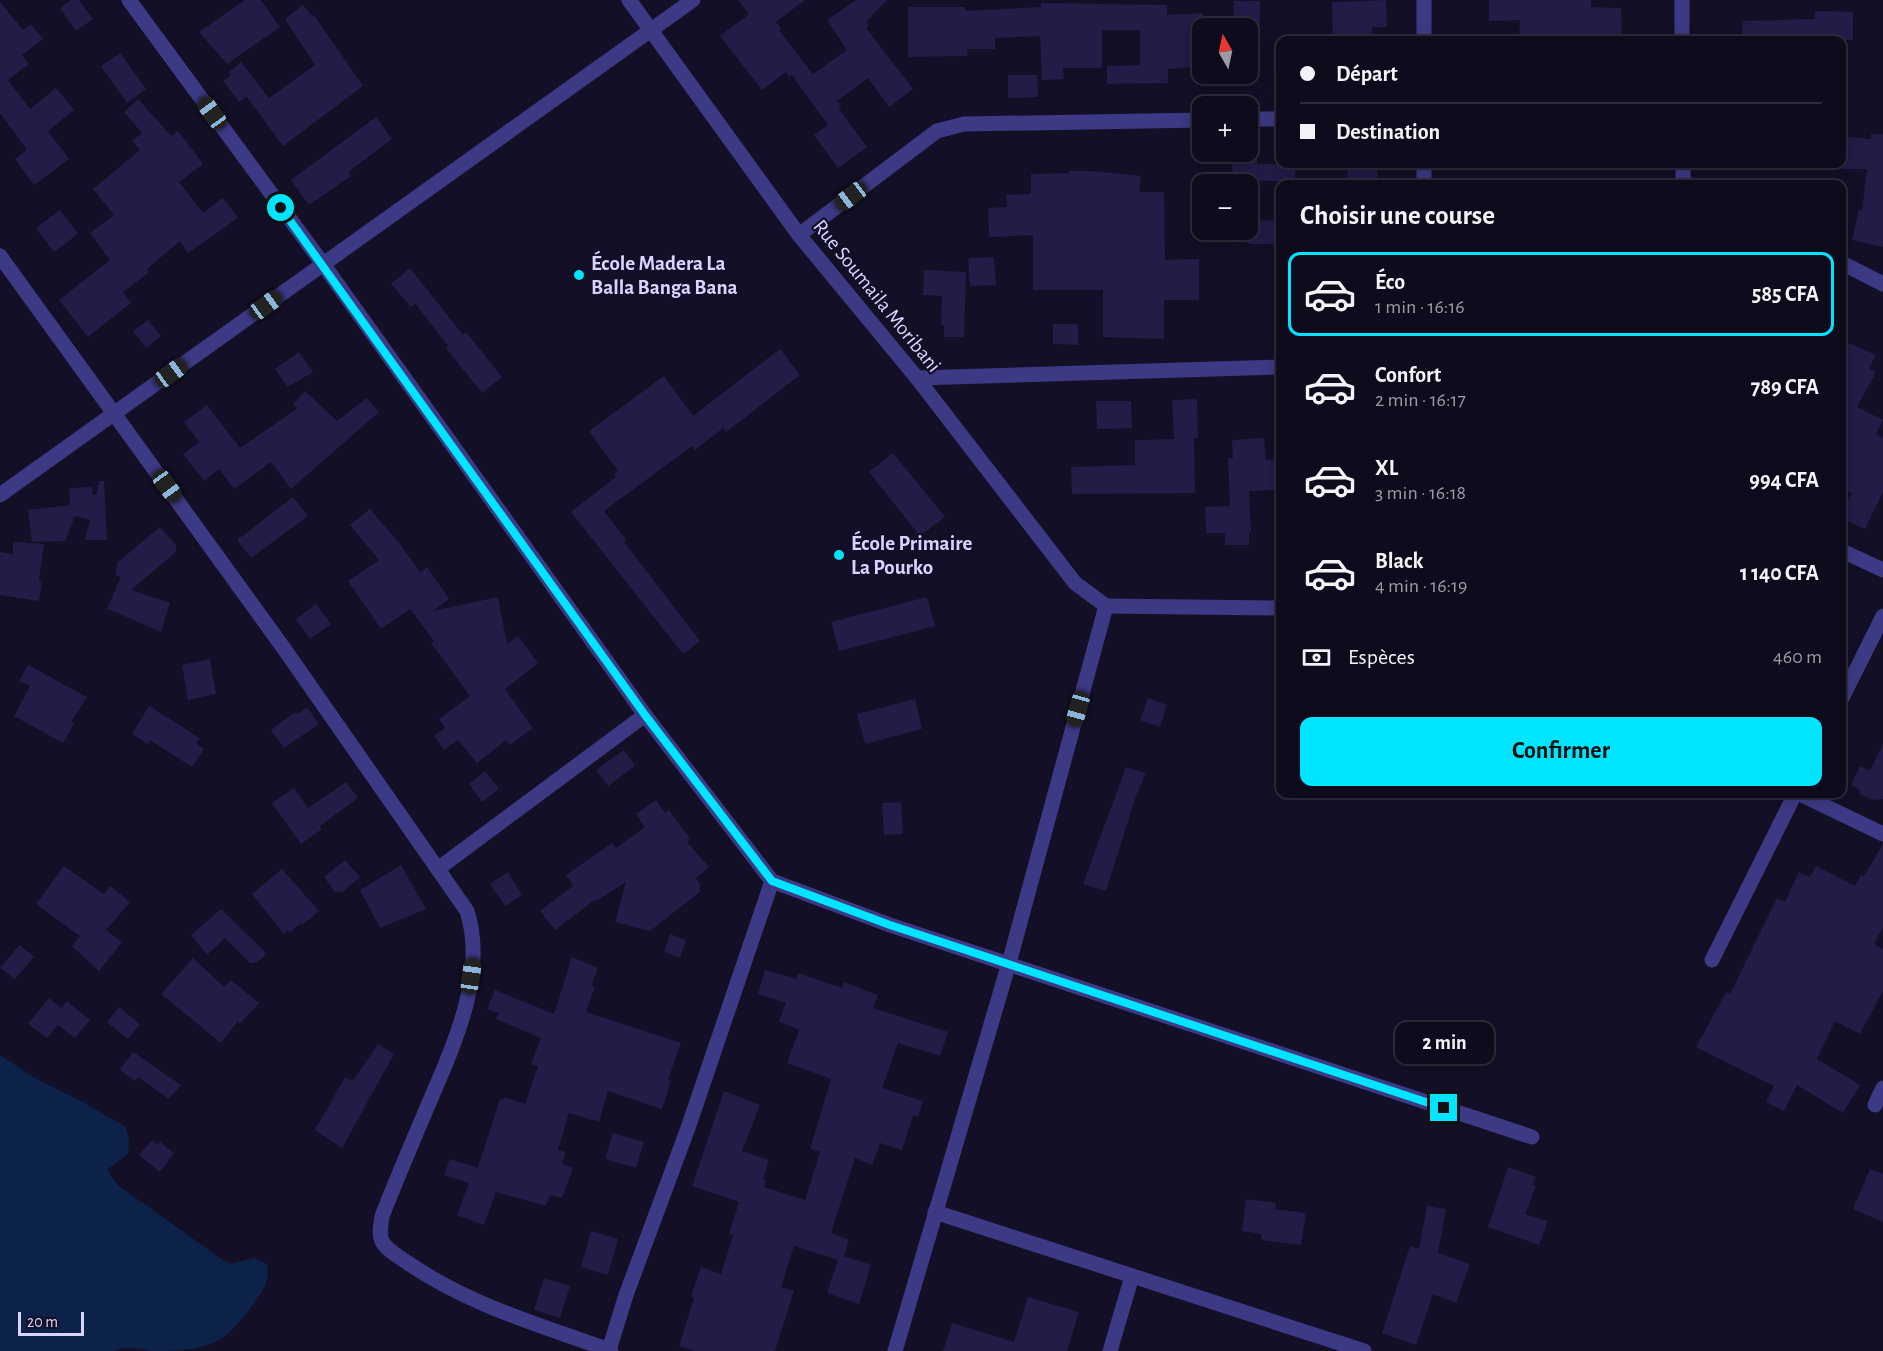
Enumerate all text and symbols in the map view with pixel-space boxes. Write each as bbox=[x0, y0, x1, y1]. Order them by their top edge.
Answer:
north arrow bbox=[1192, 18, 1258, 84]
map controls bbox=[1192, 18, 1258, 240]
text: Départ bbox=[1336, 63, 1398, 85]
car bbox=[194, 93, 230, 133]
button: + bbox=[1192, 96, 1258, 162]
text: Destination bbox=[1336, 121, 1440, 143]
button: − bbox=[1192, 174, 1258, 240]
car bbox=[831, 178, 871, 214]
route start bbox=[267, 194, 294, 221]
text: Choisir une course bbox=[1300, 202, 1495, 229]
street label: Rue Soumaila Moribani bbox=[809, 216, 945, 376]
place label: École Madera La Balla Banga Bana bbox=[591, 250, 738, 298]
icon: car bbox=[1303, 267, 1357, 321]
marker: École Madera La Balla Banga Bana bbox=[572, 268, 586, 282]
text: Éco bbox=[1375, 271, 1405, 293]
text: 585 CFA bbox=[1752, 283, 1819, 305]
car bbox=[246, 287, 286, 323]
text: 1 min · 16:16 bbox=[1375, 297, 1465, 317]
car bbox=[151, 355, 191, 391]
icon: car bbox=[1303, 360, 1357, 414]
text: Confort bbox=[1375, 364, 1441, 386]
text: 789 CFA bbox=[1751, 376, 1819, 398]
text: 2 min · 16:17 bbox=[1375, 390, 1466, 410]
icon: car bbox=[1303, 453, 1357, 507]
text: XL bbox=[1375, 457, 1398, 479]
car bbox=[149, 466, 185, 506]
text: 994 CFA bbox=[1749, 469, 1819, 491]
text: 3 min · 16:18 bbox=[1375, 483, 1466, 503]
place label: École Primaire La Pourko bbox=[851, 530, 972, 578]
icon: car bbox=[1303, 546, 1357, 600]
marker: École Primaire La Pourko bbox=[832, 548, 846, 562]
text: Black bbox=[1375, 550, 1423, 572]
text: 1 140 CFA bbox=[1740, 562, 1819, 584]
text: 4 min · 16:19 bbox=[1375, 576, 1467, 596]
icon: cash bbox=[1300, 641, 1333, 674]
text: Espèces bbox=[1348, 646, 1415, 668]
text: 460 m bbox=[1773, 647, 1822, 667]
car bbox=[1064, 689, 1092, 729]
button: Confirmer bbox=[1300, 717, 1822, 786]
car bbox=[460, 957, 482, 995]
callout: 2 min bbox=[1394, 1021, 1494, 1063]
text: 2 min bbox=[1422, 1033, 1467, 1053]
route end bbox=[1430, 1094, 1457, 1121]
scale bar bbox=[18, 1309, 84, 1336]
text: 20 m bbox=[27, 1314, 58, 1330]

